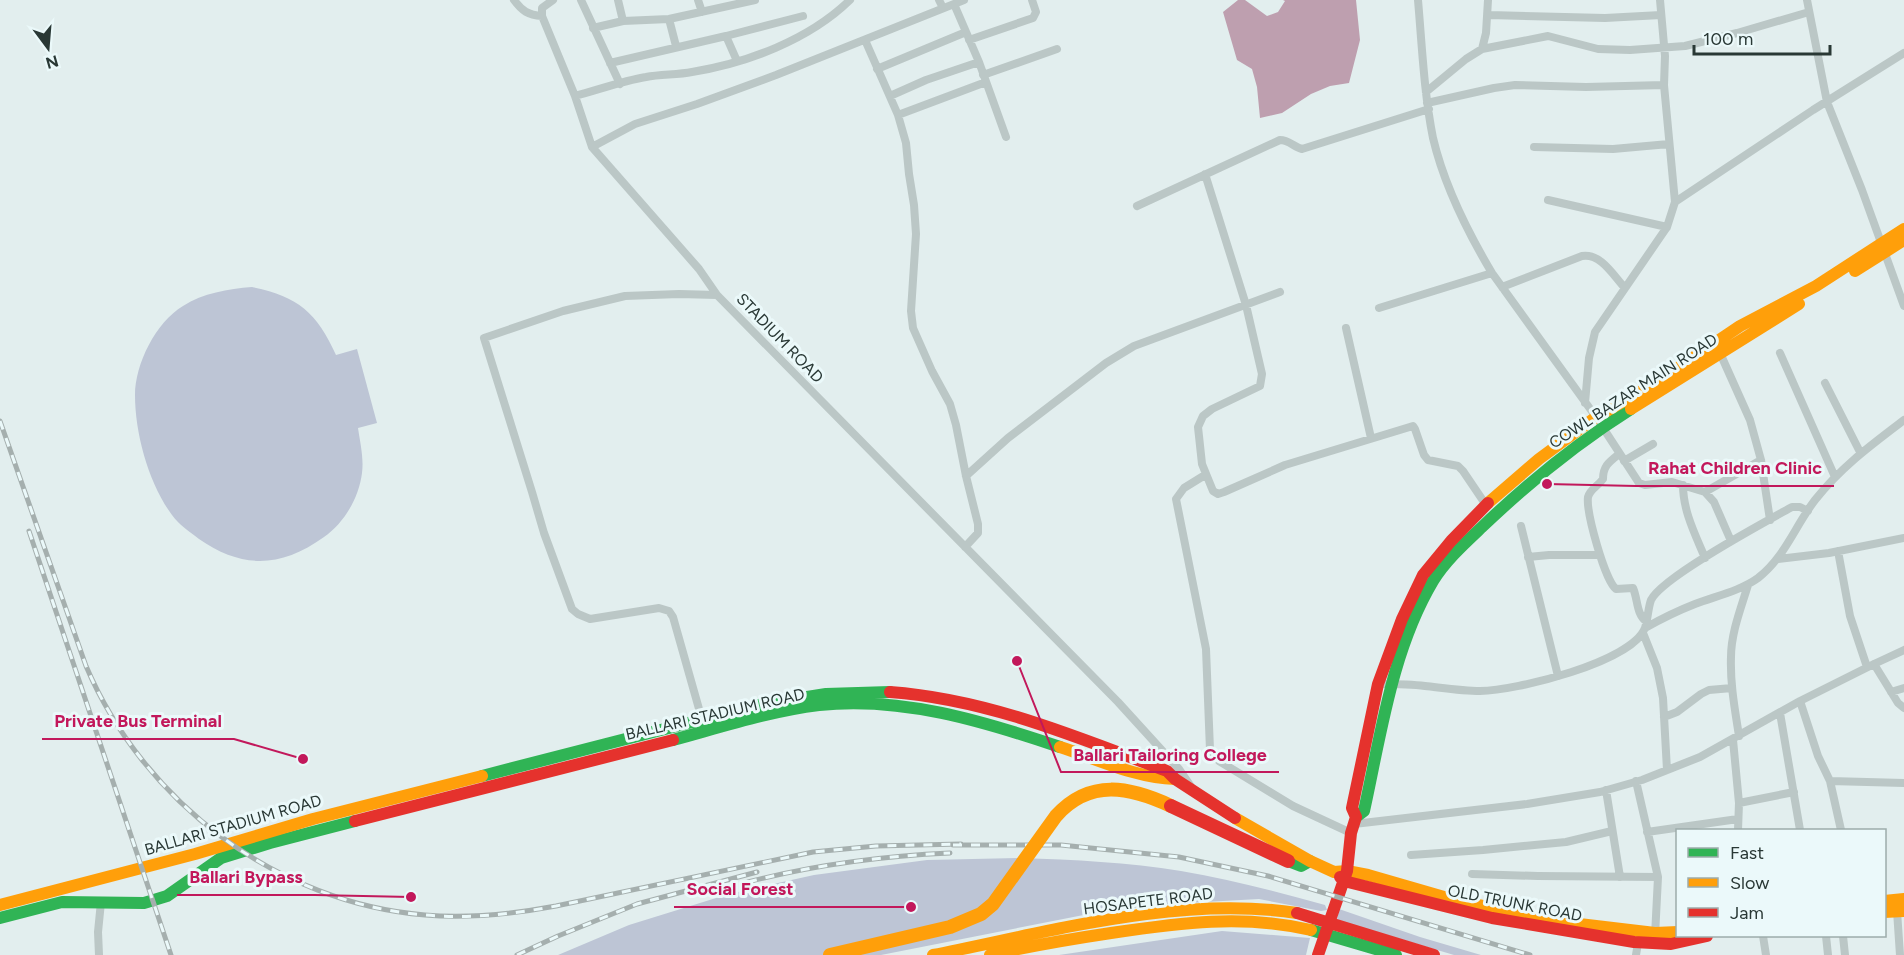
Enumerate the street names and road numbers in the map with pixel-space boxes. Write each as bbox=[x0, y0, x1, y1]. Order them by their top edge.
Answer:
street label: STADIUM ROAD bbox=[733, 289, 827, 387]
street label: COWL BAZAR MAIN ROAD bbox=[1545, 330, 1721, 452]
street label: BALLARI STADIUM ROAD bbox=[624, 684, 806, 744]
street label: BALLARI STADIUM ROAD bbox=[142, 791, 324, 859]
street label: OLD TRUNK ROAD bbox=[1446, 881, 1584, 925]
street label: HOSAPETE ROAD bbox=[1082, 884, 1214, 918]

